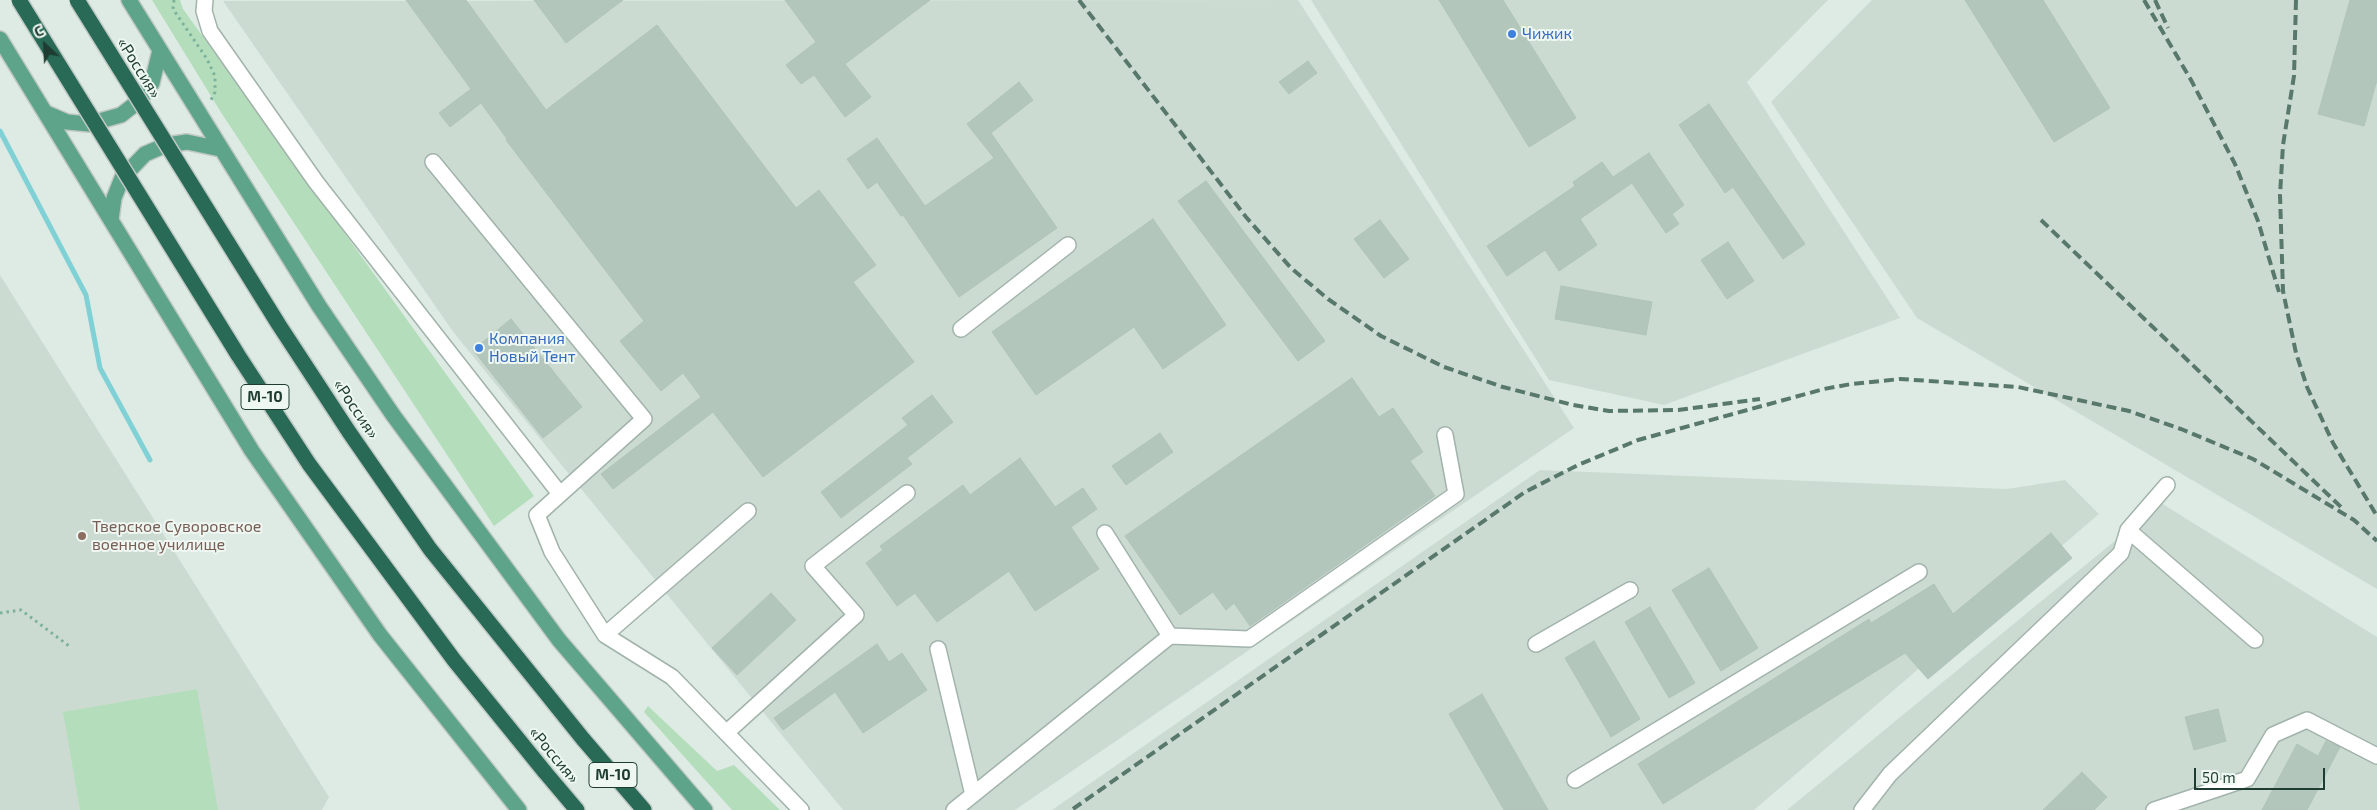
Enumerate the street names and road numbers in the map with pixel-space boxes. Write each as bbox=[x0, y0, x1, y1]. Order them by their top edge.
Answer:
street label: «Россия» bbox=[113, 34, 165, 102]
street label: «Россия» bbox=[329, 376, 383, 442]
road number: М-10 bbox=[241, 384, 289, 410]
street label: «Россия» bbox=[525, 723, 583, 787]
road number: М-10 bbox=[589, 762, 637, 788]

